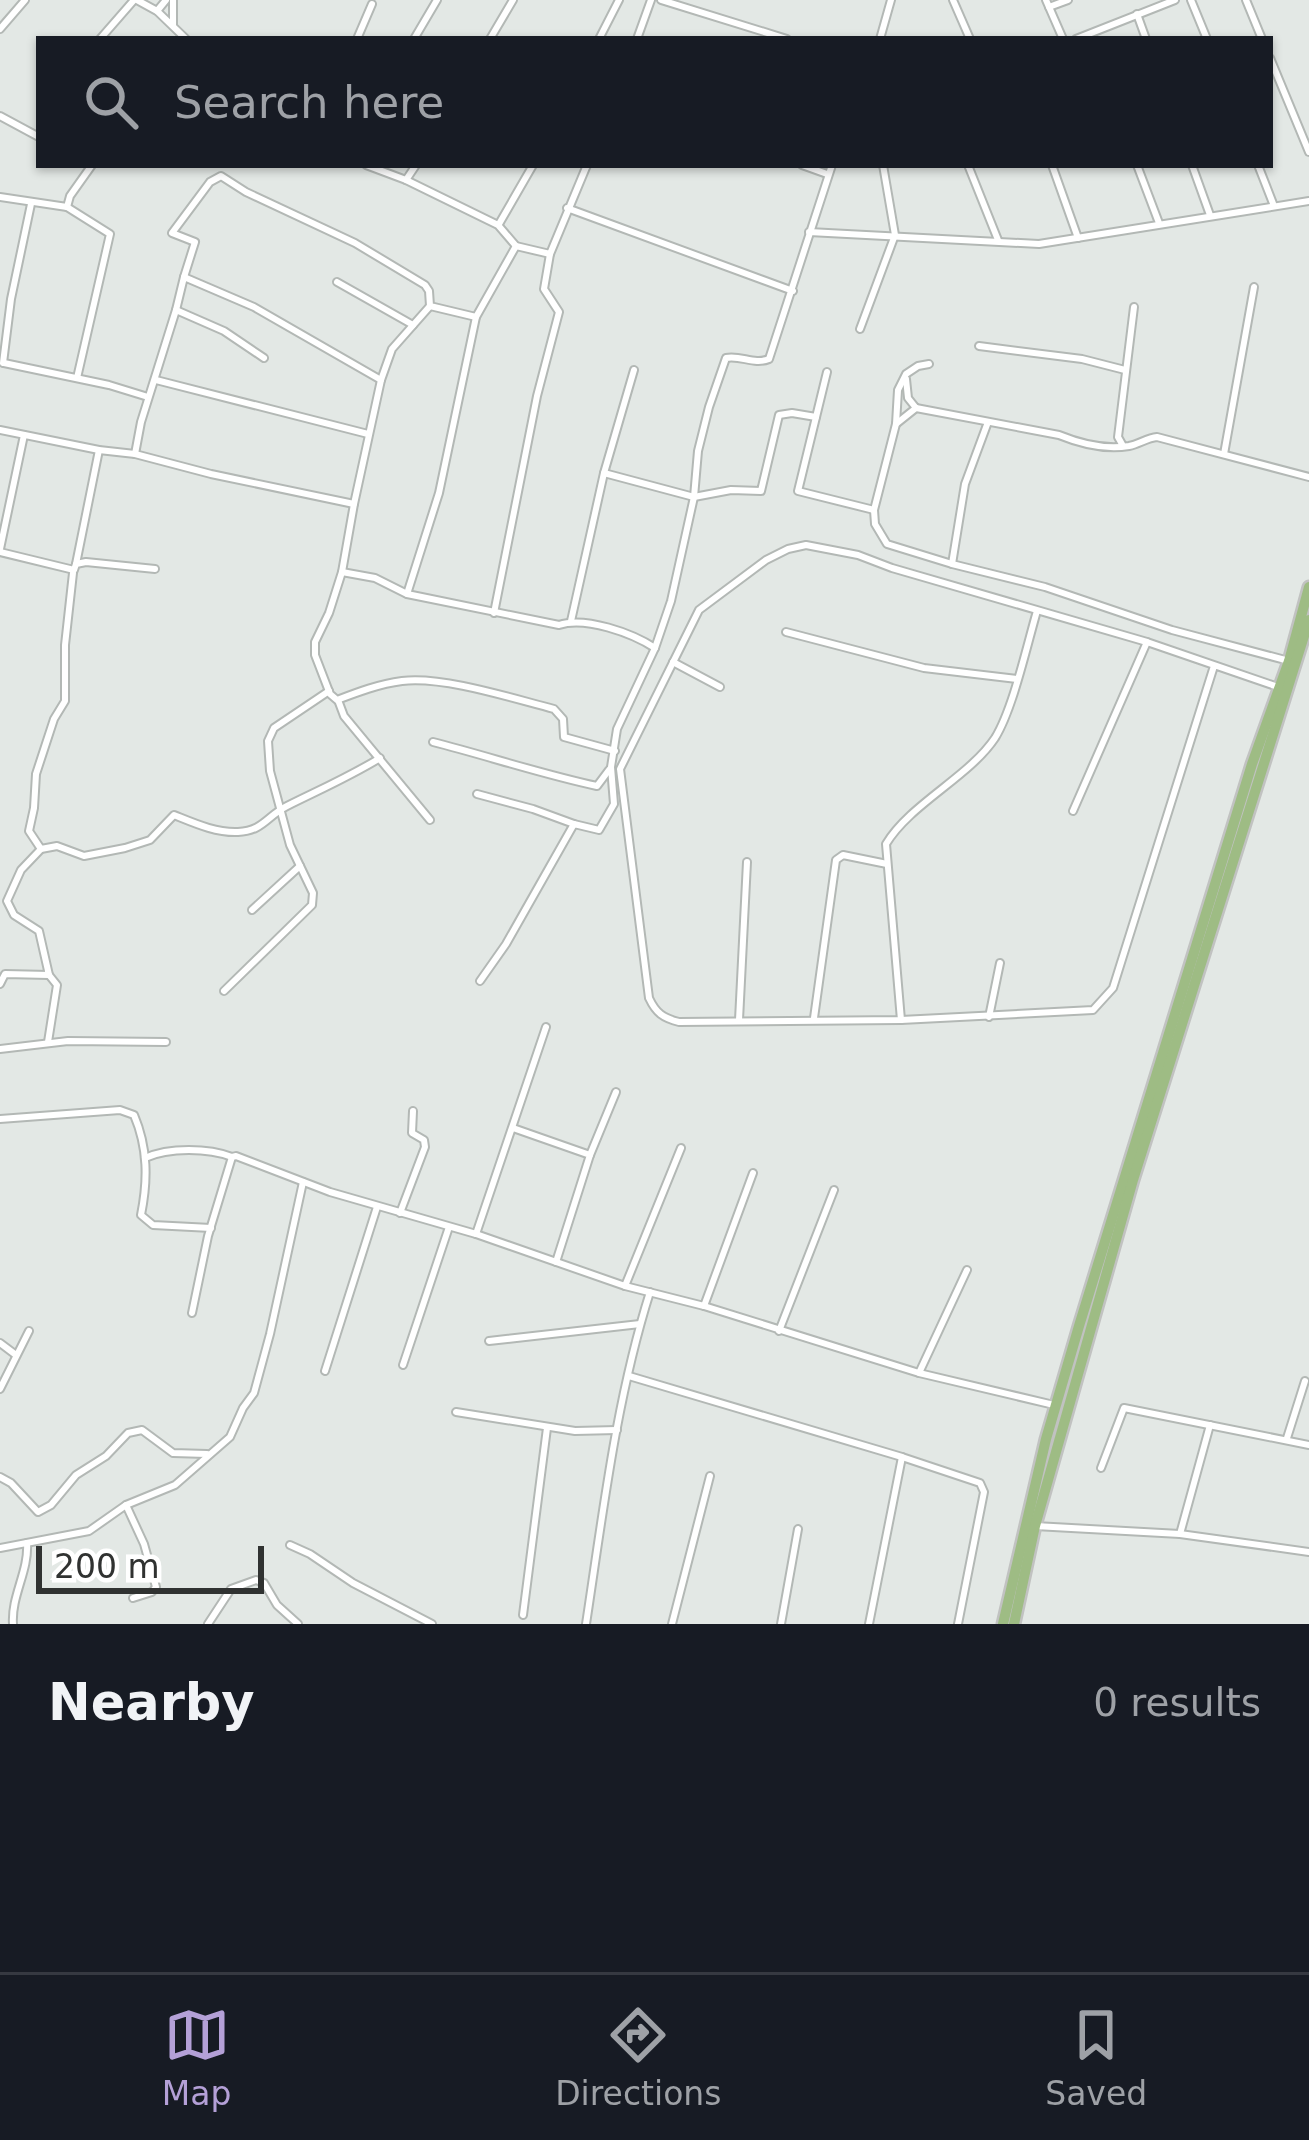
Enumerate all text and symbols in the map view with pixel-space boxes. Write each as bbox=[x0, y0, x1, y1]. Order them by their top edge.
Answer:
search box bbox=[36, 36, 1273, 168]
icon: search bbox=[78, 69, 144, 135]
text: Search here bbox=[174, 76, 444, 129]
scale bar bbox=[36, 1540, 264, 1593]
text: 200 m bbox=[54, 1547, 160, 1586]
text: Nearby bbox=[48, 1673, 255, 1732]
text: 0 results bbox=[1093, 1680, 1261, 1725]
tab: Map bbox=[162, 2002, 232, 2113]
tab: Directions bbox=[555, 2002, 721, 2113]
tab: Saved bbox=[1045, 2002, 1147, 2113]

